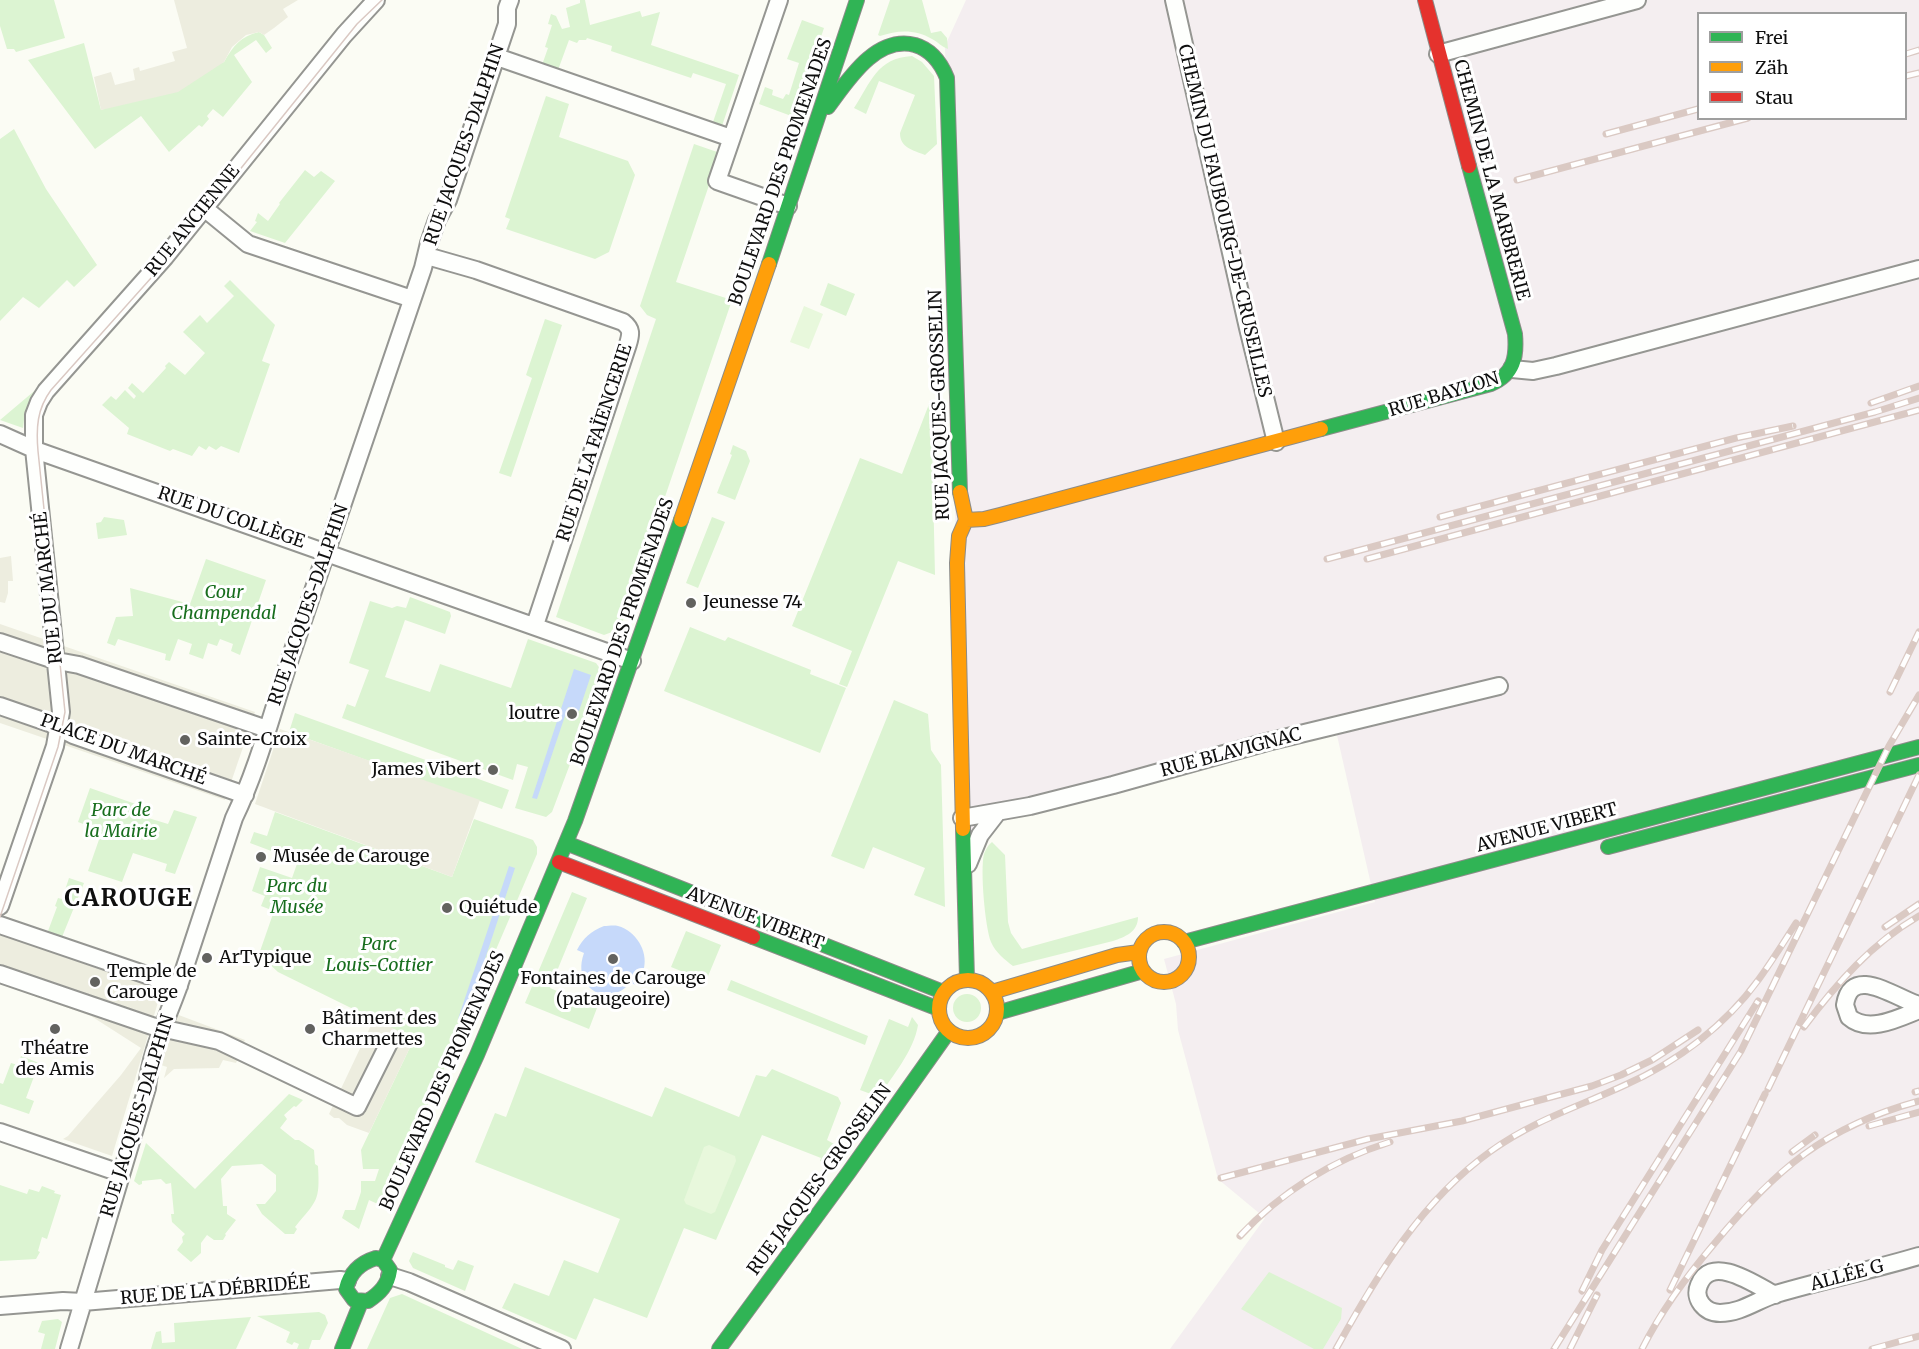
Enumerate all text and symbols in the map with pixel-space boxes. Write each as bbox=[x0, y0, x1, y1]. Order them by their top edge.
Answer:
legend bbox=[1697, 12, 1907, 120]
text: Frei bbox=[1755, 26, 1788, 49]
street label: BOULEVARD DES PROMENADES bbox=[725, 35, 837, 309]
street label: RUE JACQUES-DALPHIN bbox=[420, 42, 510, 248]
street label: CHEMIN DU FAUBOURG-DE-CRUSEILLES bbox=[1173, 42, 1275, 400]
text: Zäh bbox=[1755, 56, 1788, 79]
street label: CHEMIN DE LA MARBRERIE bbox=[1448, 57, 1534, 303]
text: Stau bbox=[1755, 86, 1793, 109]
street label: RUE ANCIENNE bbox=[141, 161, 245, 281]
street label: RUE JACQUES-GROSSELIN bbox=[925, 289, 955, 521]
street label: RUE DE LA FAÏENCERIE bbox=[553, 341, 637, 545]
street label: RUE BAYLON bbox=[1386, 368, 1502, 422]
street label: RUE DU COLLÈGE bbox=[155, 483, 307, 553]
street label: BOULEVARD DES PROMENADES bbox=[567, 495, 679, 769]
street label: RUE JACQUES-DALPHIN bbox=[264, 502, 354, 708]
street label: RUE DU MARCHÉ bbox=[30, 511, 68, 665]
park label: Cour Champendal bbox=[171, 582, 277, 624]
place label: Jeunesse 74 bbox=[703, 592, 802, 614]
marker: Jeunesse 74 bbox=[684, 596, 698, 610]
place label: loutre bbox=[509, 703, 560, 725]
marker: loutre bbox=[565, 707, 579, 721]
street label: PLACE DU MARCHÉ bbox=[37, 710, 209, 790]
street label: RUE BLAVIGNAC bbox=[1158, 724, 1304, 782]
place label: Sainte-Croix bbox=[197, 729, 307, 751]
marker: Sainte-Croix bbox=[178, 733, 192, 747]
place label: James Vibert bbox=[371, 759, 481, 781]
marker: James Vibert bbox=[486, 763, 500, 777]
street label: AVENUE VIBERT bbox=[1474, 799, 1620, 857]
park label: Parc de la Mairie bbox=[84, 800, 158, 842]
place label: Musée de Carouge bbox=[273, 846, 429, 868]
marker: Musée de Carouge bbox=[254, 850, 268, 864]
park label: Parc du Musée bbox=[266, 876, 328, 918]
street label: AVENUE VIBERT bbox=[683, 883, 827, 955]
district label: CAROUGE bbox=[65, 885, 193, 913]
place label: Quiétude bbox=[459, 897, 537, 919]
marker: Quiétude bbox=[440, 901, 454, 915]
park label: Parc Louis-Cottier bbox=[326, 934, 432, 976]
place label: ArTypique bbox=[219, 947, 311, 969]
street label: BOULEVARD DES PROMENADES bbox=[376, 948, 510, 1214]
marker: ArTypique bbox=[200, 951, 214, 965]
marker: Fontaines de Carouge (pataugeoire) bbox=[606, 952, 620, 966]
place label: Temple de Carouge bbox=[107, 961, 196, 1004]
place label: Fontaines de Carouge (pataugeoire) bbox=[520, 968, 706, 1010]
marker: Temple de Carouge bbox=[88, 975, 102, 989]
place label: Bâtiment des Charmettes bbox=[322, 1008, 437, 1050]
street label: RUE JACQUES-DALPHIN bbox=[97, 1012, 179, 1220]
marker: Théatre des Amis bbox=[48, 1022, 62, 1036]
marker: Bâtiment des Charmettes bbox=[303, 1022, 317, 1036]
place label: Théatre des Amis bbox=[16, 1038, 94, 1080]
street label: RUE JACQUES-GROSSELIN bbox=[743, 1080, 897, 1280]
street label: ALLÉE G bbox=[1808, 1256, 1886, 1296]
street label: RUE DE LA DÉBRIDÉE bbox=[119, 1272, 311, 1310]

